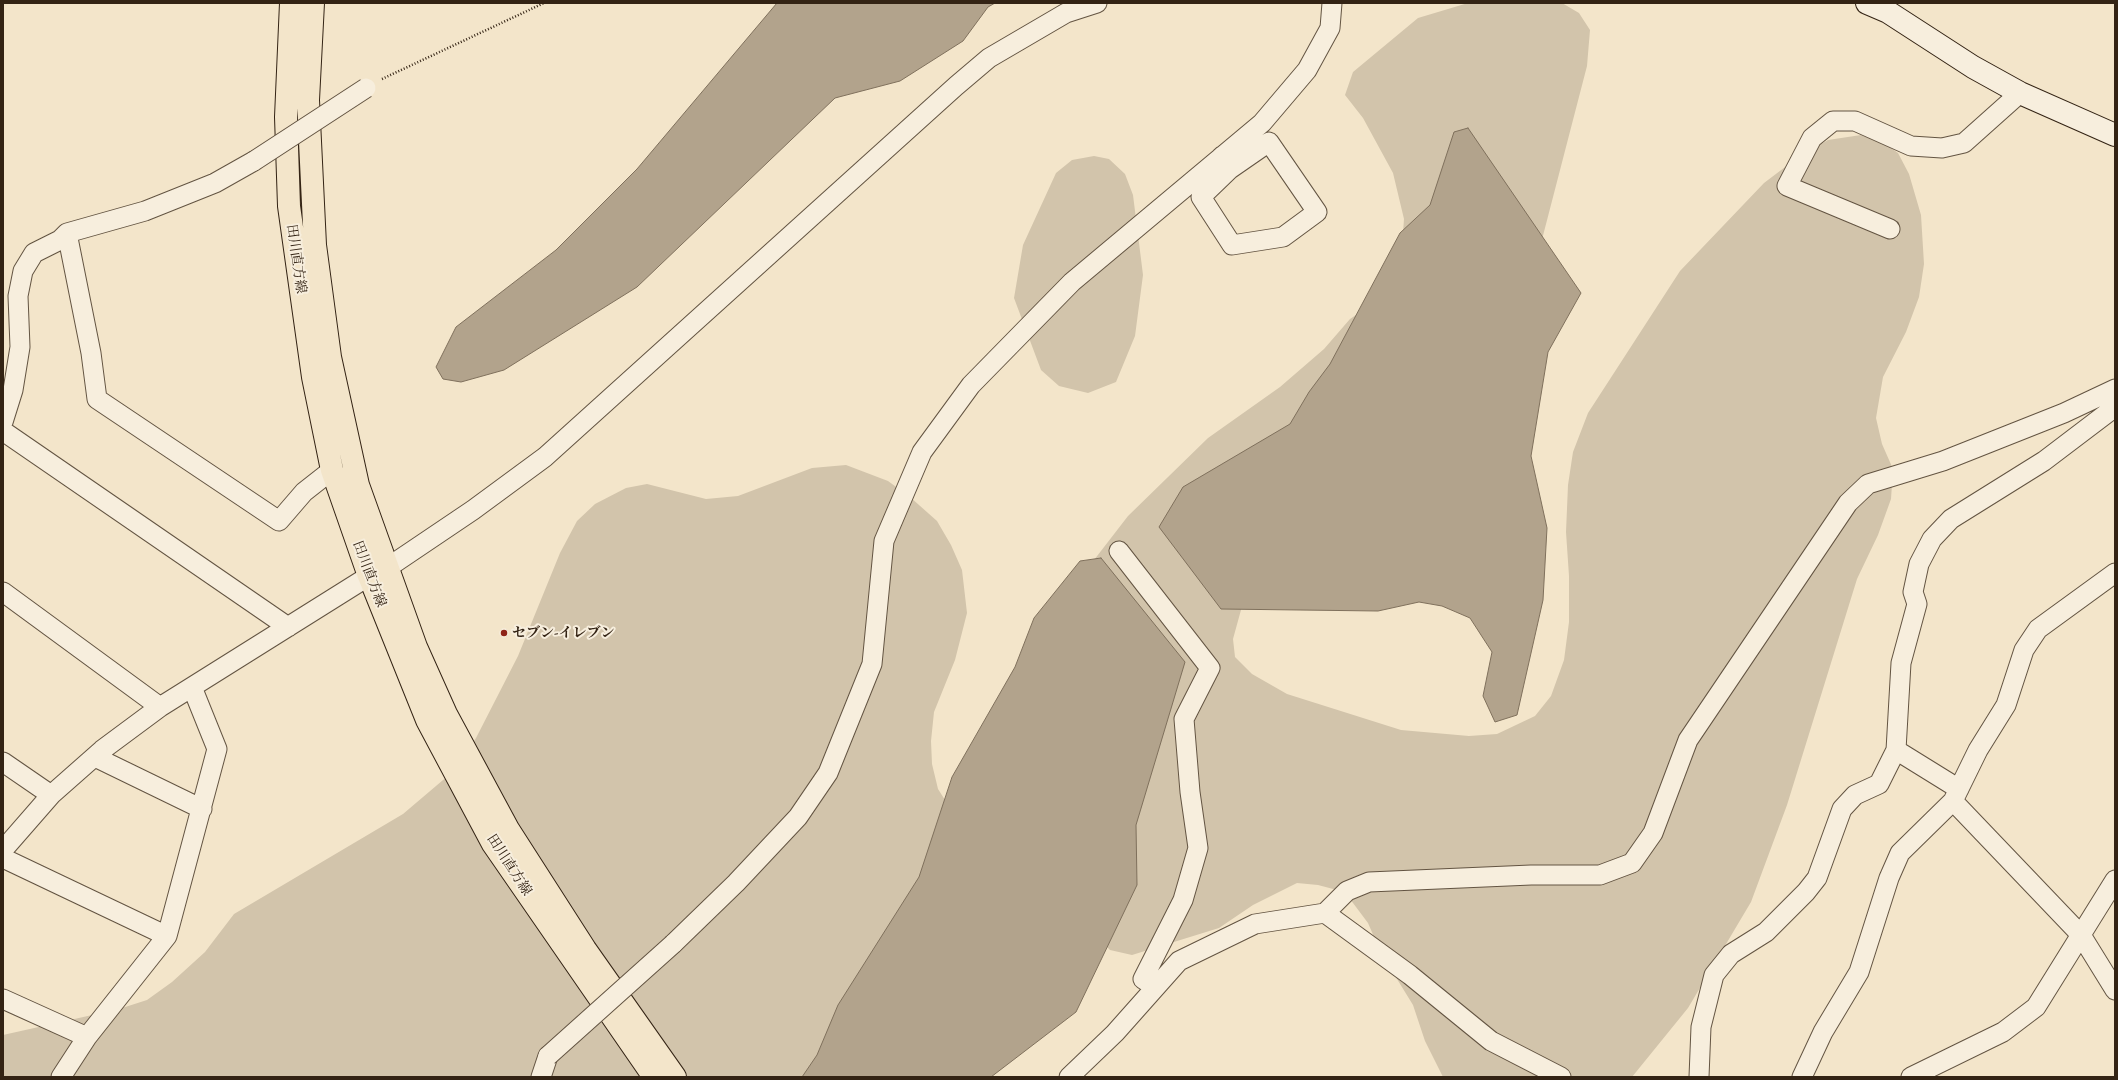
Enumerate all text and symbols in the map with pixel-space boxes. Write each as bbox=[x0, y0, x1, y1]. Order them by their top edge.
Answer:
street label: 田川直方線 bbox=[283, 223, 309, 295]
street label: 田川直方線 bbox=[349, 538, 389, 610]
place label: セブン-イレブン bbox=[512, 625, 614, 641]
marker: セブン-イレブン bbox=[499, 628, 509, 638]
street label: 田川直方線 bbox=[483, 831, 535, 899]

